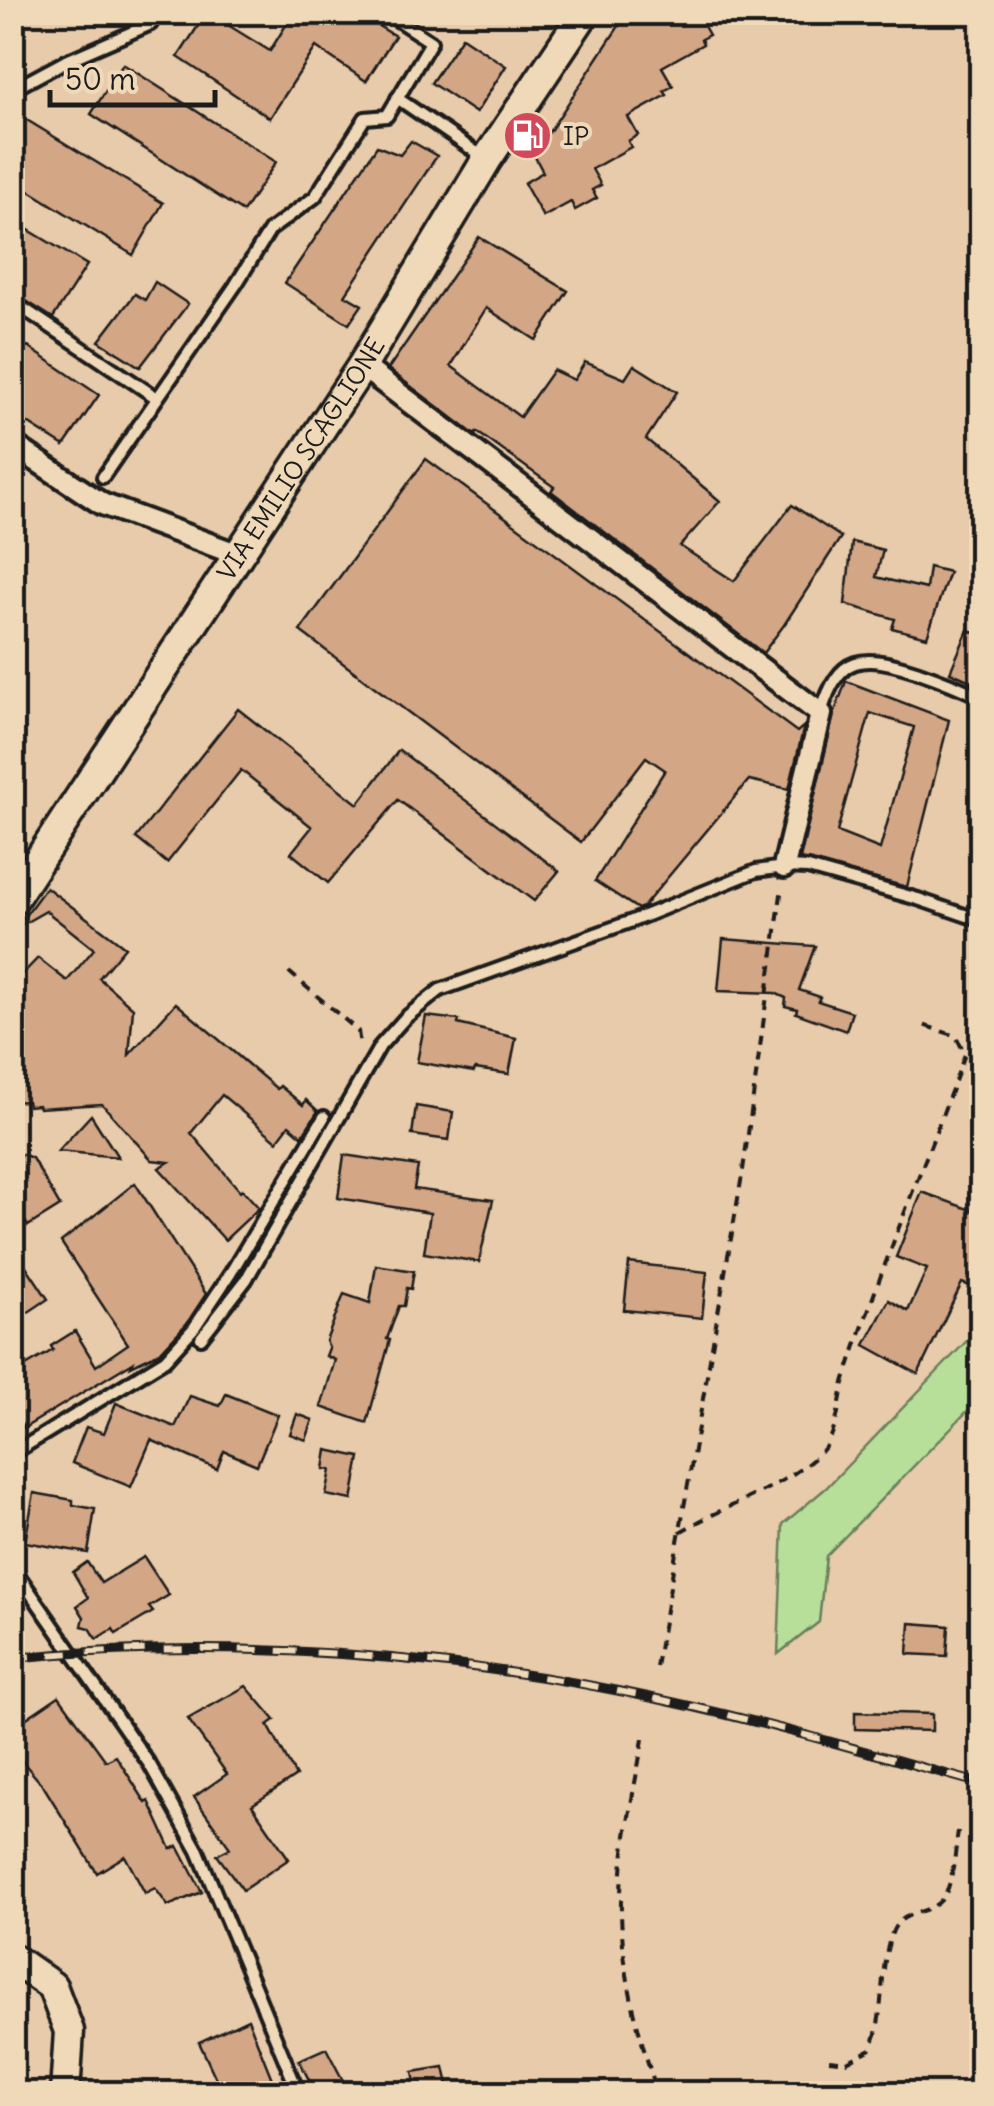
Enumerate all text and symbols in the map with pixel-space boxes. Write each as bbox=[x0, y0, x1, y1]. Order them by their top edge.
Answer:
scale bar bbox=[50, 45, 215, 107]
text: 50 m bbox=[65, 60, 135, 98]
fuel station icon: IP bbox=[502, 110, 554, 162]
place label: IP bbox=[563, 120, 589, 152]
street label: VIA EMILIO SCAGLIONE bbox=[210, 332, 392, 587]

